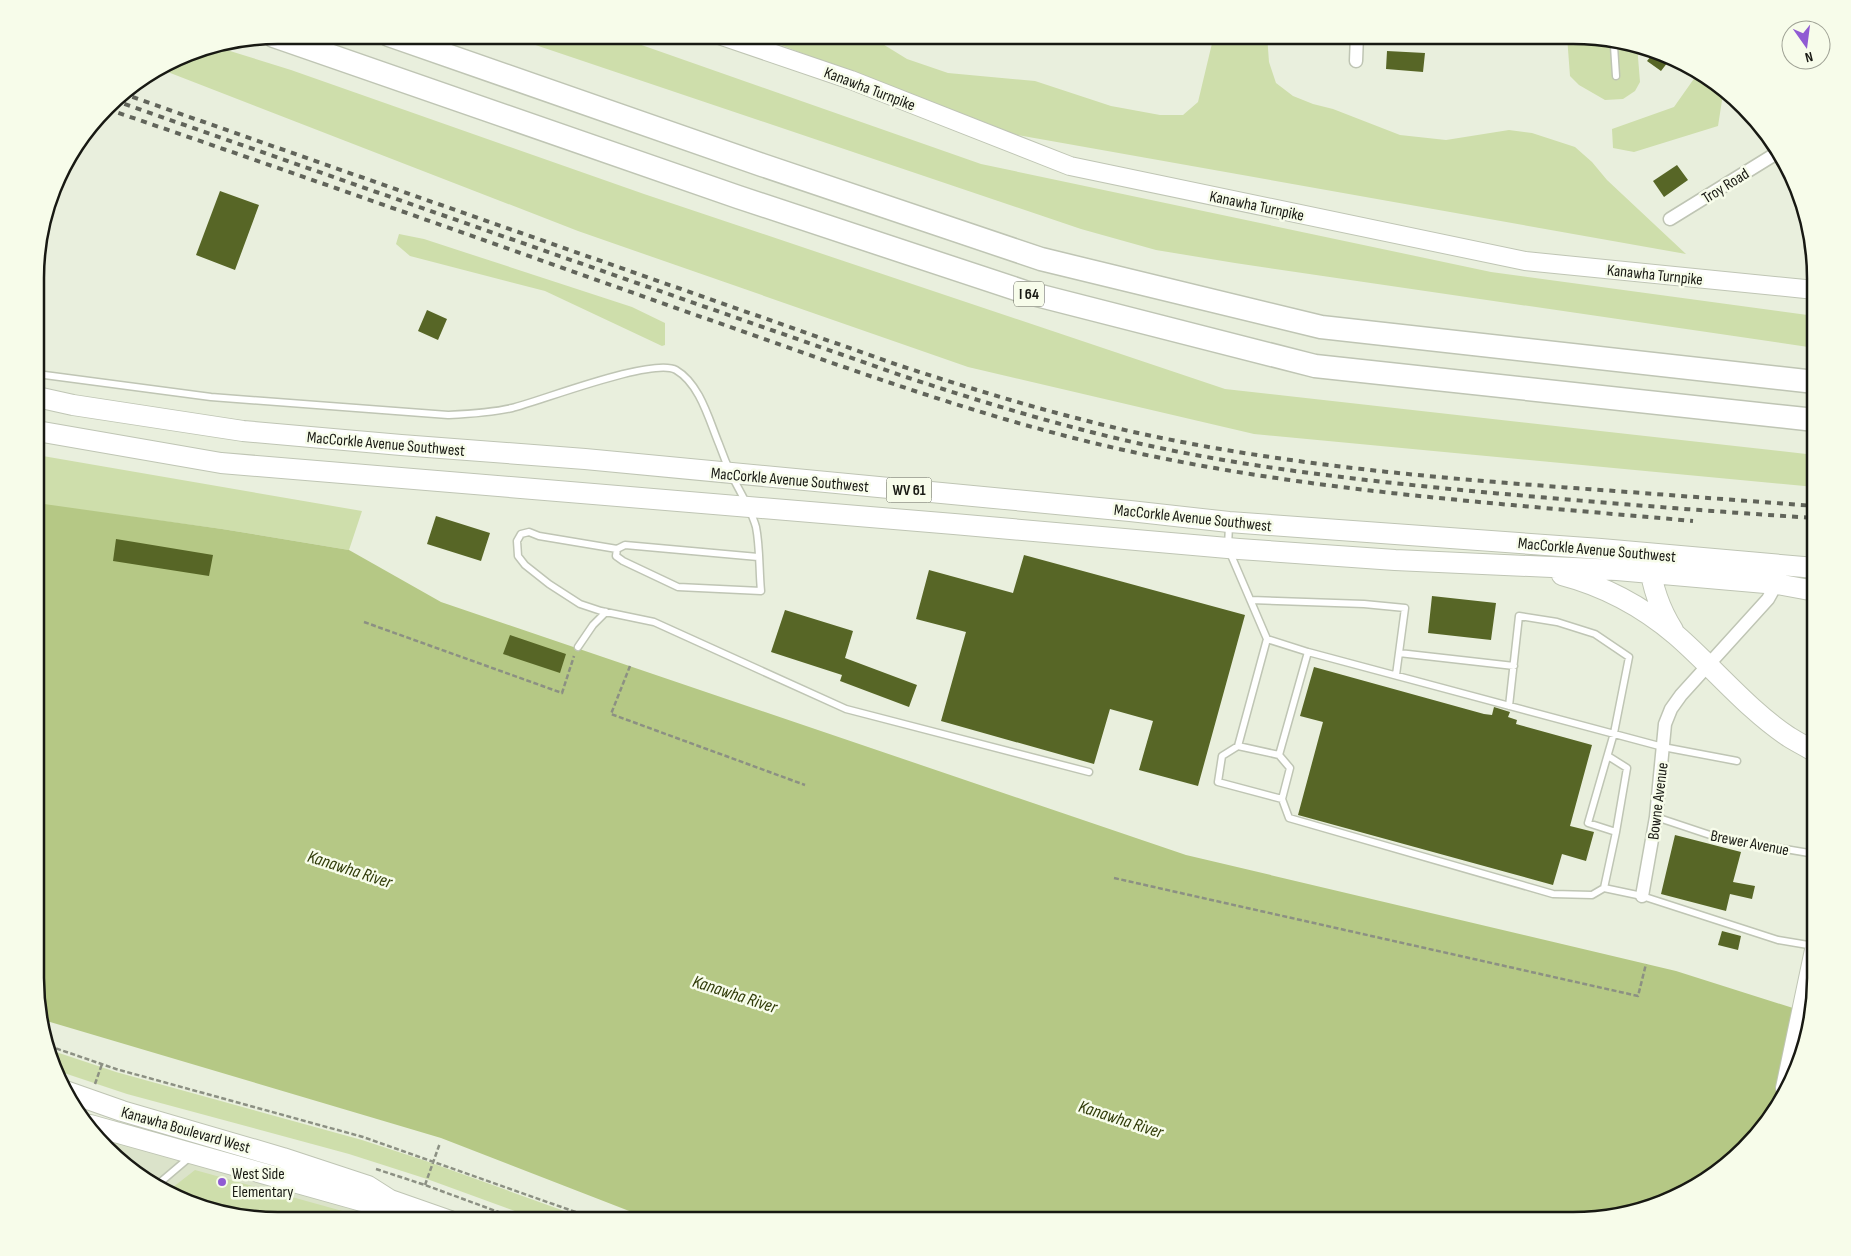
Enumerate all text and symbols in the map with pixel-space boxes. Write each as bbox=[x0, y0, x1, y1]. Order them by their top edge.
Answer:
north arrow bbox=[1781, 20, 1831, 70]
text: N bbox=[1803, 48, 1815, 66]
street label: Kanawha Turnpike bbox=[821, 63, 918, 115]
street label: Troy Road bbox=[1699, 165, 1753, 208]
street label: Kanawha Turnpike bbox=[1208, 187, 1306, 226]
street label: Kanawha Turnpike bbox=[1606, 261, 1704, 290]
road number: I 64 bbox=[1014, 282, 1044, 306]
street label: MacCorkle Avenue Southwest bbox=[306, 428, 466, 461]
street label: MacCorkle Avenue Southwest bbox=[710, 464, 870, 497]
road number: WV 61 bbox=[886, 478, 932, 502]
street label: MacCorkle Avenue Southwest bbox=[1113, 501, 1273, 536]
street label: MacCorkle Avenue Southwest bbox=[1517, 534, 1677, 567]
street label: Bowne Avenue bbox=[1644, 762, 1673, 841]
street label: Brewer Avenue bbox=[1709, 827, 1791, 860]
water label: Kanawha River bbox=[305, 846, 396, 893]
water label: Kanawha River bbox=[690, 971, 781, 1018]
water label: Kanawha River bbox=[1076, 1096, 1167, 1143]
street label: Kanawha Boulevard West bbox=[119, 1103, 252, 1158]
place label: West Side Elementary bbox=[232, 1165, 294, 1202]
marker: West Side Elementary bbox=[216, 1176, 228, 1188]

